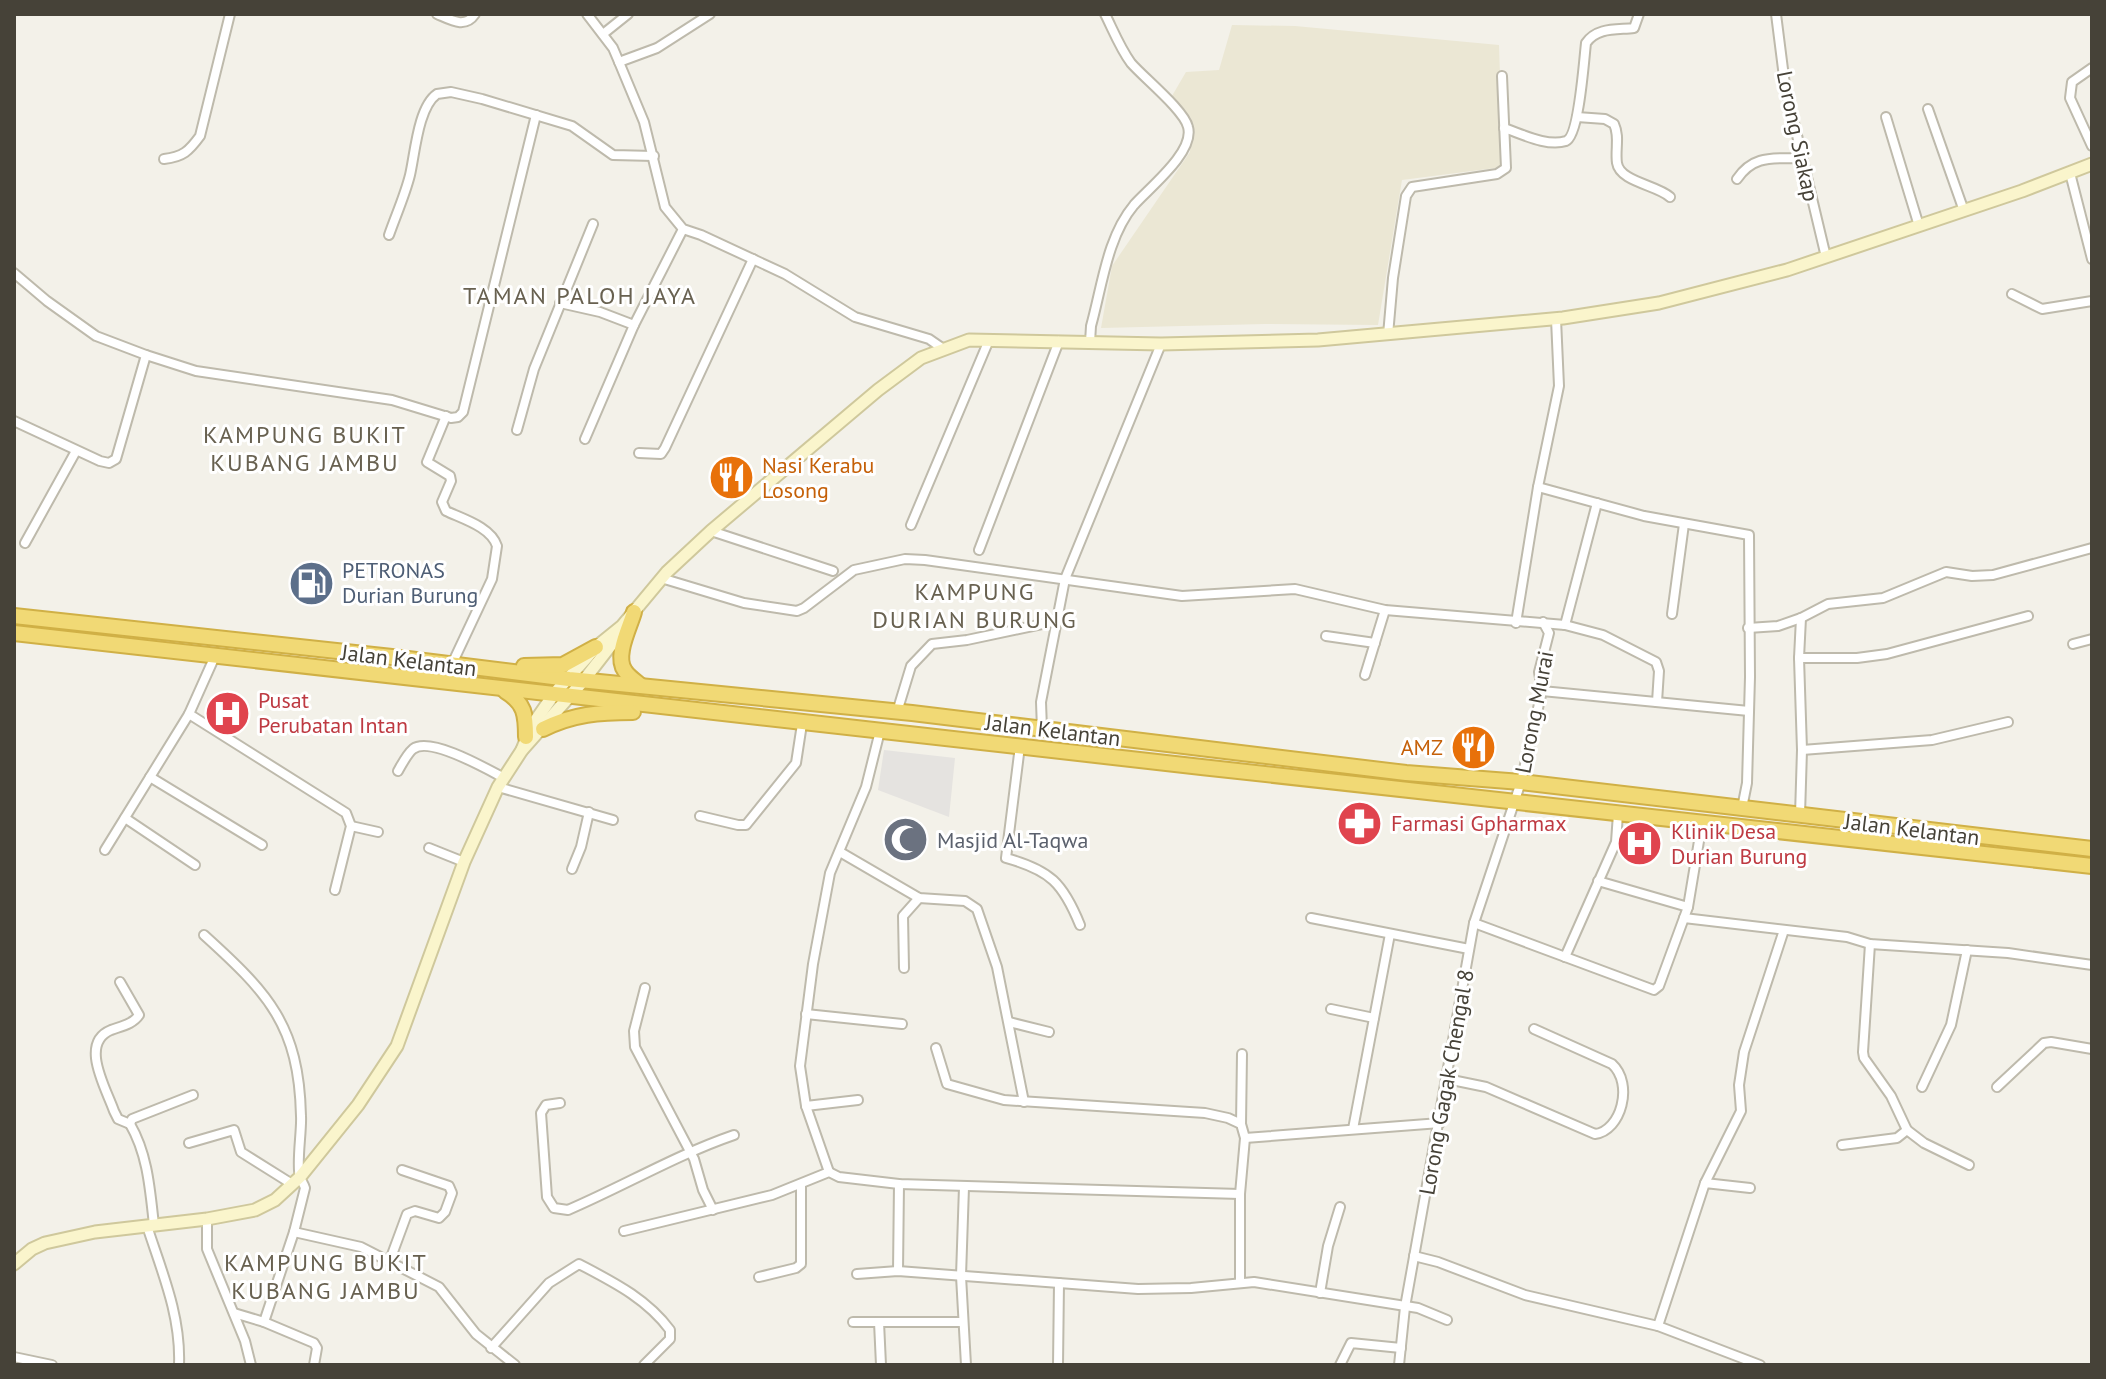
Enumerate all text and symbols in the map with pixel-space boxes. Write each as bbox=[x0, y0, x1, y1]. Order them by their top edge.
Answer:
street label: Lorong Siakap bbox=[1771, 68, 1825, 204]
district label: TAMAN PALOH JAYA bbox=[463, 280, 697, 311]
district label: KAMPUNG BUKIT KUBANG JAMBU bbox=[203, 419, 407, 478]
place label: Nasi Kerabu Losong bbox=[762, 451, 874, 504]
restaurant icon: Nasi Kerabu Losong bbox=[707, 454, 755, 502]
place label: PETRONAS Durian Burung bbox=[342, 556, 478, 609]
fuel station icon: PETRONAS Durian Burung bbox=[287, 559, 335, 607]
district label: KAMPUNG DURIAN BURUNG bbox=[872, 576, 1078, 635]
street label: Jalan Kelantan bbox=[339, 638, 478, 682]
street label: Lorong Murai bbox=[1508, 648, 1560, 776]
place label: Pusat Perubatan Intan bbox=[258, 686, 408, 739]
hospital icon: Pusat Perubatan Intan bbox=[203, 689, 251, 737]
street label: Jalan Kelantan bbox=[983, 708, 1122, 752]
restaurant icon: AMZ bbox=[1450, 723, 1498, 771]
place label: AMZ bbox=[1401, 733, 1443, 761]
pharmacy icon: Farmasi Gpharmax bbox=[1336, 799, 1384, 847]
street label: Jalan Kelantan bbox=[1842, 807, 1981, 851]
place label: Farmasi Gpharmax bbox=[1391, 809, 1566, 837]
mosque icon: Masjid Al-Taqwa bbox=[882, 816, 930, 864]
place label: Klinik Desa Durian Burung bbox=[1671, 817, 1807, 870]
hospital icon: Klinik Desa Durian Burung bbox=[1616, 820, 1664, 868]
place label: Masjid Al-Taqwa bbox=[937, 826, 1088, 854]
street label: Lorong Gagak Chengal 8 bbox=[1412, 967, 1480, 1197]
district label: KAMPUNG BUKIT KUBANG JAMBU bbox=[224, 1247, 428, 1306]

